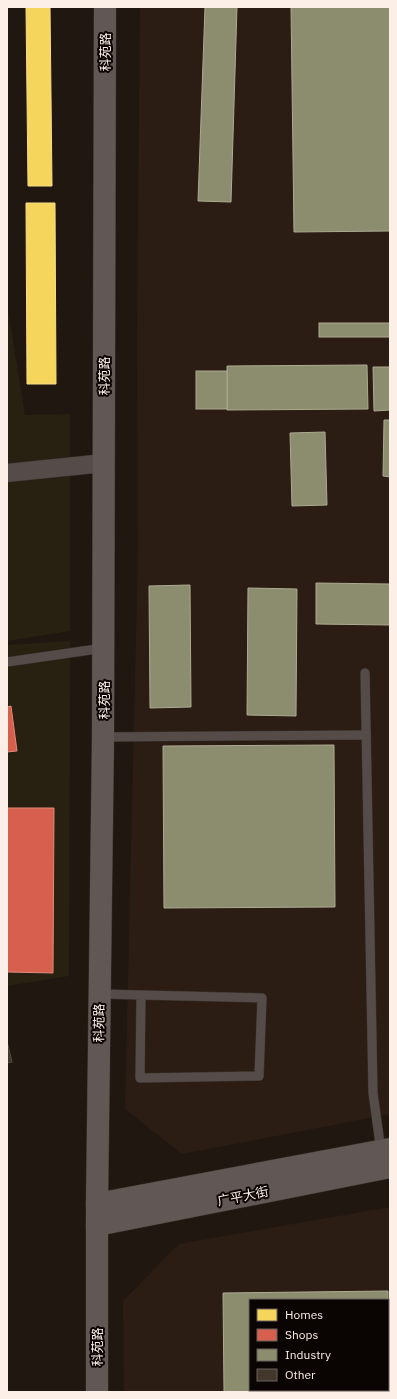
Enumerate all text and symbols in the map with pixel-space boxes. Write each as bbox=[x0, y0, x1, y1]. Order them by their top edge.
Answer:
street label: 科苑路 bbox=[97, 32, 114, 72]
street label: 科苑路 bbox=[96, 356, 113, 396]
street label: 科苑路 bbox=[96, 680, 113, 720]
street label: 科苑路 bbox=[90, 1003, 108, 1043]
street label: 广平大街 bbox=[216, 1183, 270, 1209]
legend bbox=[249, 1299, 389, 1391]
text: Homes bbox=[285, 1307, 323, 1322]
street label: 科苑路 bbox=[89, 1327, 106, 1367]
text: Shops bbox=[285, 1327, 318, 1342]
text: Industry bbox=[285, 1347, 331, 1362]
text: Other bbox=[285, 1367, 316, 1382]

